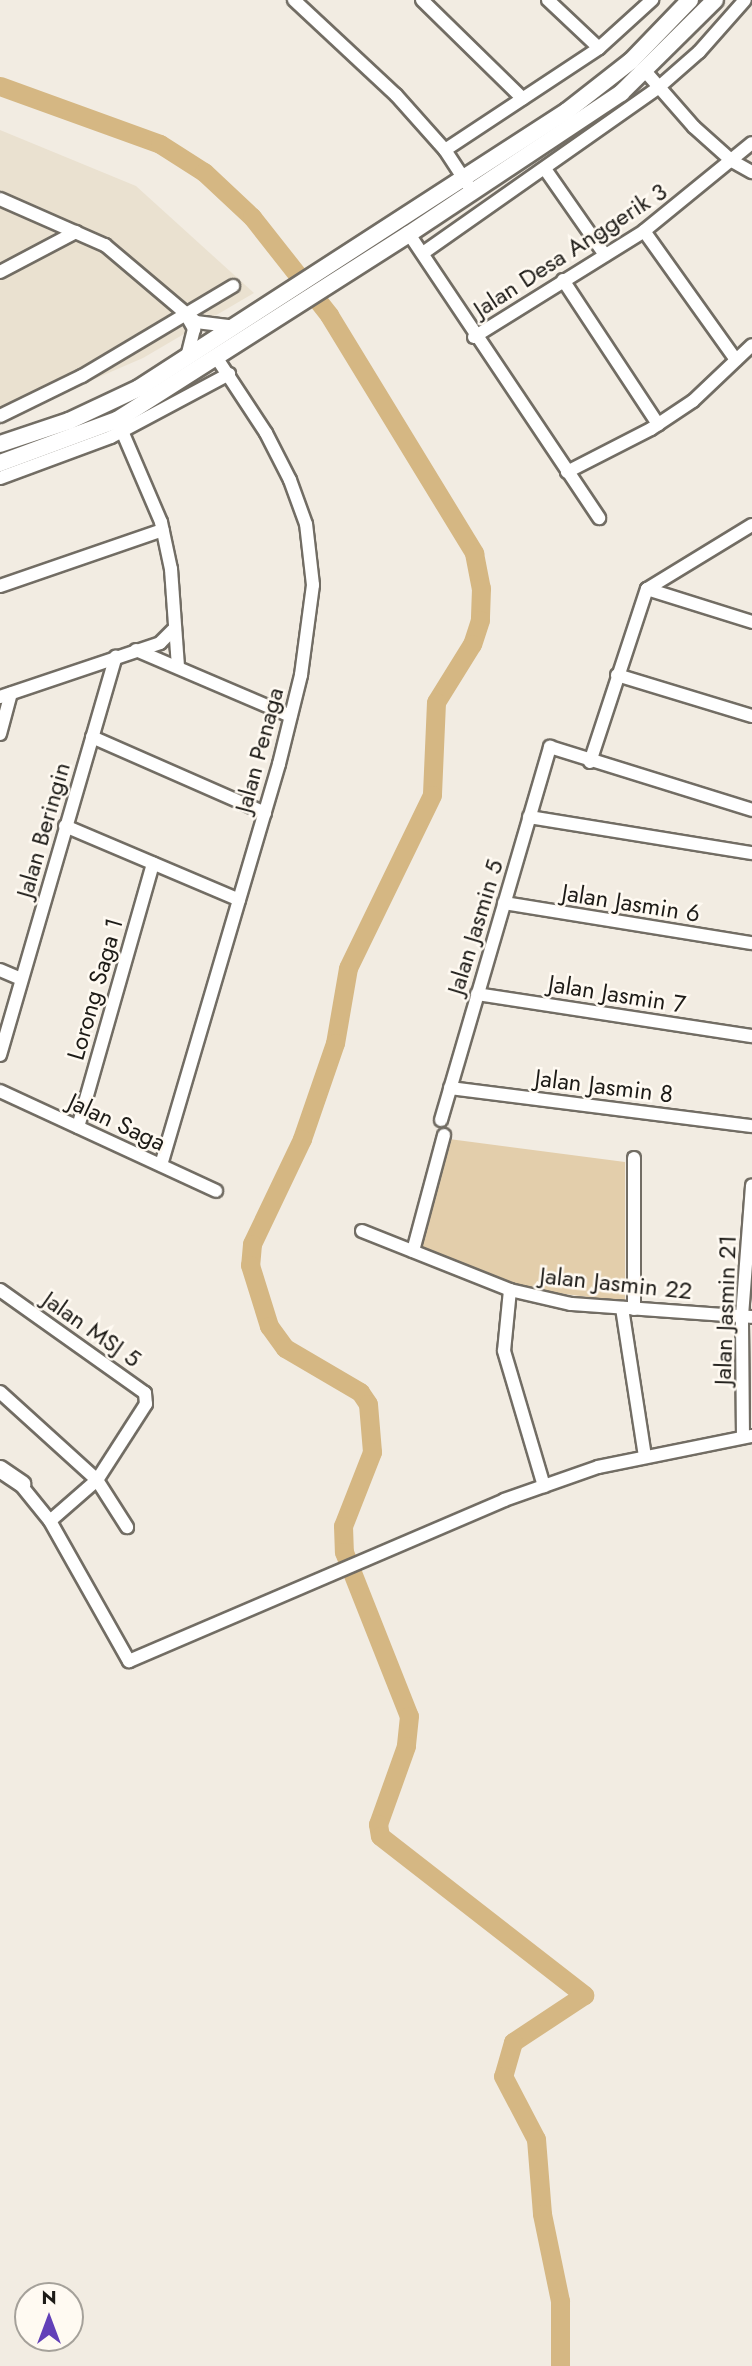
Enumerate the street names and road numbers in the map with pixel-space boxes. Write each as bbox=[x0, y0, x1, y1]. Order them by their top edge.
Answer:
street label: Jalan Desa Anggerik 3 bbox=[468, 177, 672, 323]
street label: Jalan Penaga bbox=[228, 684, 290, 816]
street label: Jalan Beringin bbox=[10, 759, 76, 901]
street label: Jalan Jasmin 5 bbox=[441, 856, 509, 998]
street label: Jalan Jasmin 6 bbox=[560, 878, 702, 928]
street label: Lorong Saga 1 bbox=[61, 915, 129, 1063]
street label: Jalan Jasmin 7 bbox=[546, 969, 688, 1019]
street label: Jalan Jasmin 8 bbox=[533, 1063, 675, 1109]
street label: Jalan Saga bbox=[64, 1087, 170, 1157]
street label: Jalan Jasmin 21 bbox=[708, 1234, 742, 1386]
street label: Jalan Jasmin 22 bbox=[538, 1261, 694, 1305]
street label: Jalan MSJ 5 bbox=[37, 1285, 147, 1373]

